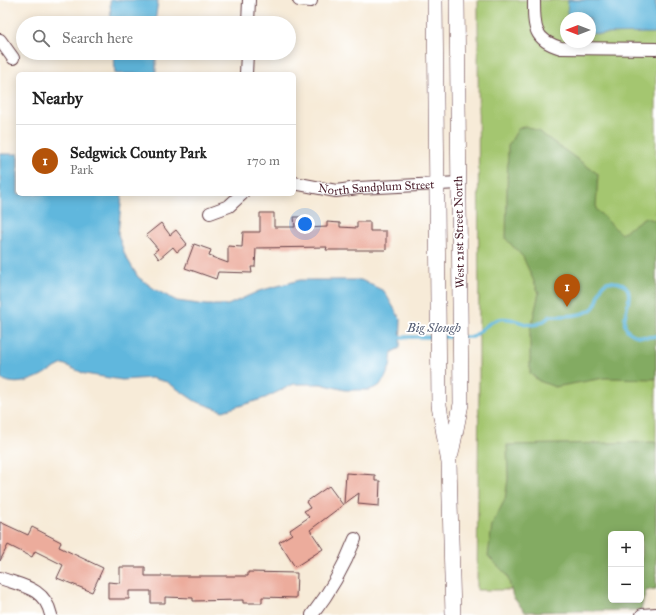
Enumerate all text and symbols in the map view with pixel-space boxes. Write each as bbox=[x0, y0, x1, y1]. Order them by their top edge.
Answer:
north arrow bbox=[560, 12, 596, 48]
search box bbox=[16, 16, 296, 60]
icon: search bbox=[30, 27, 52, 49]
text: Search here bbox=[62, 29, 133, 47]
text: Nearby bbox=[32, 88, 83, 109]
text: Sedgwick County Park bbox=[70, 144, 207, 162]
text: 1 bbox=[42, 153, 48, 169]
text: 170 m bbox=[247, 153, 280, 169]
text: Park bbox=[70, 162, 94, 178]
street label: West 21st Street North bbox=[451, 175, 467, 289]
street label: North Sandplum Street bbox=[317, 177, 435, 198]
your location bbox=[295, 214, 315, 234]
pin: 1 bbox=[554, 274, 580, 307]
water label: Big Slough bbox=[406, 320, 462, 336]
map controls bbox=[608, 531, 644, 603]
button: + bbox=[608, 531, 644, 567]
button: − bbox=[608, 567, 644, 603]

